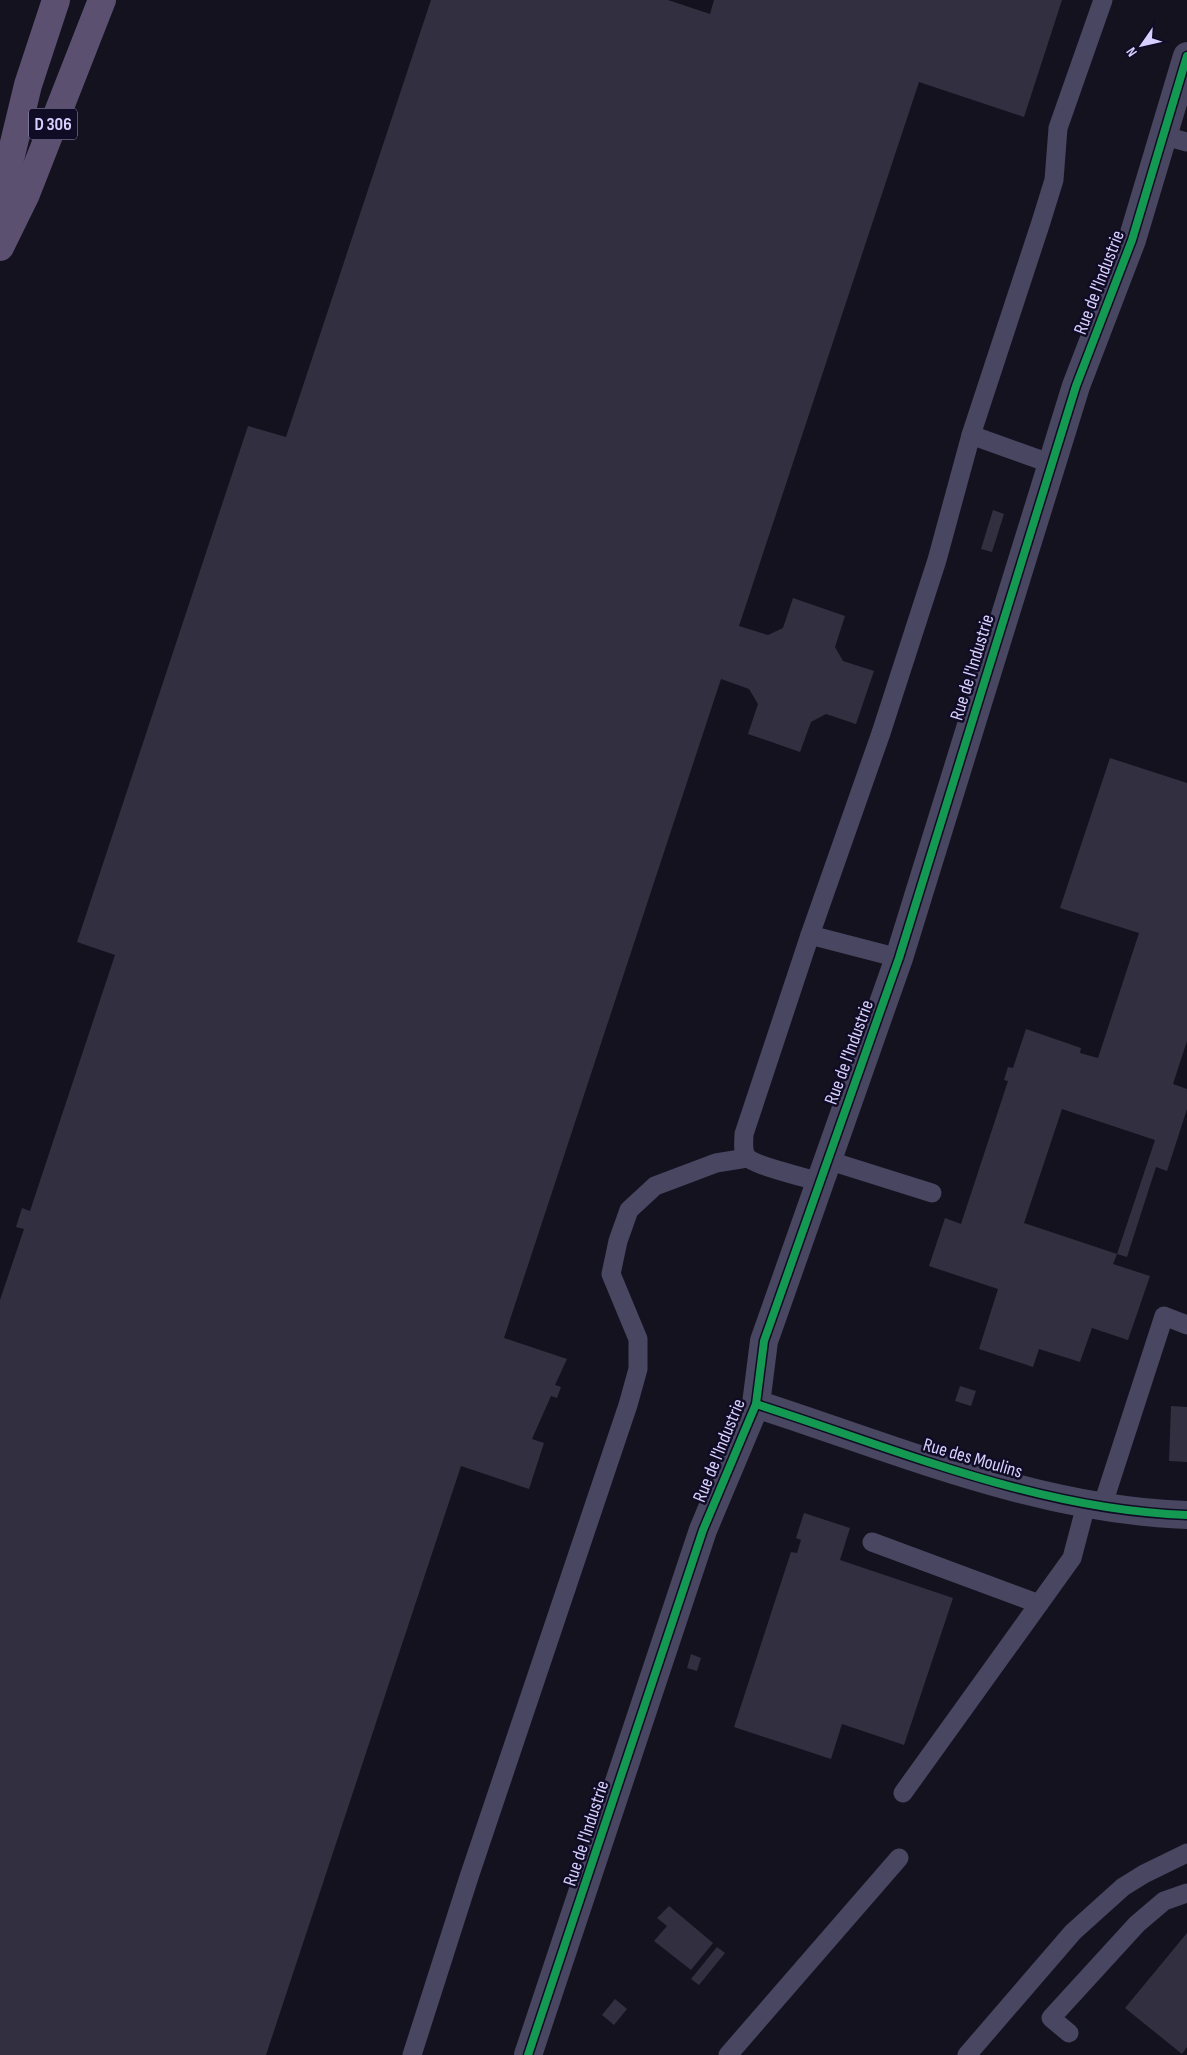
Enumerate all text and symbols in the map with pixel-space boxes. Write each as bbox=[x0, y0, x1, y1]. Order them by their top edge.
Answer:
north arrow bbox=[1117, 20, 1167, 70]
text: N bbox=[1122, 44, 1141, 60]
road number: D 306 bbox=[29, 108, 77, 140]
street label: Rue de l'Industrie bbox=[1069, 227, 1130, 338]
street label: Rue de l'Industrie bbox=[945, 612, 999, 723]
street label: Rue de l'Industrie bbox=[820, 997, 879, 1108]
street label: Rue de l'Industrie bbox=[688, 1395, 751, 1506]
street label: Rue des Moulins bbox=[920, 1433, 1025, 1484]
street label: Rue de l'Industrie bbox=[559, 1778, 614, 1889]

